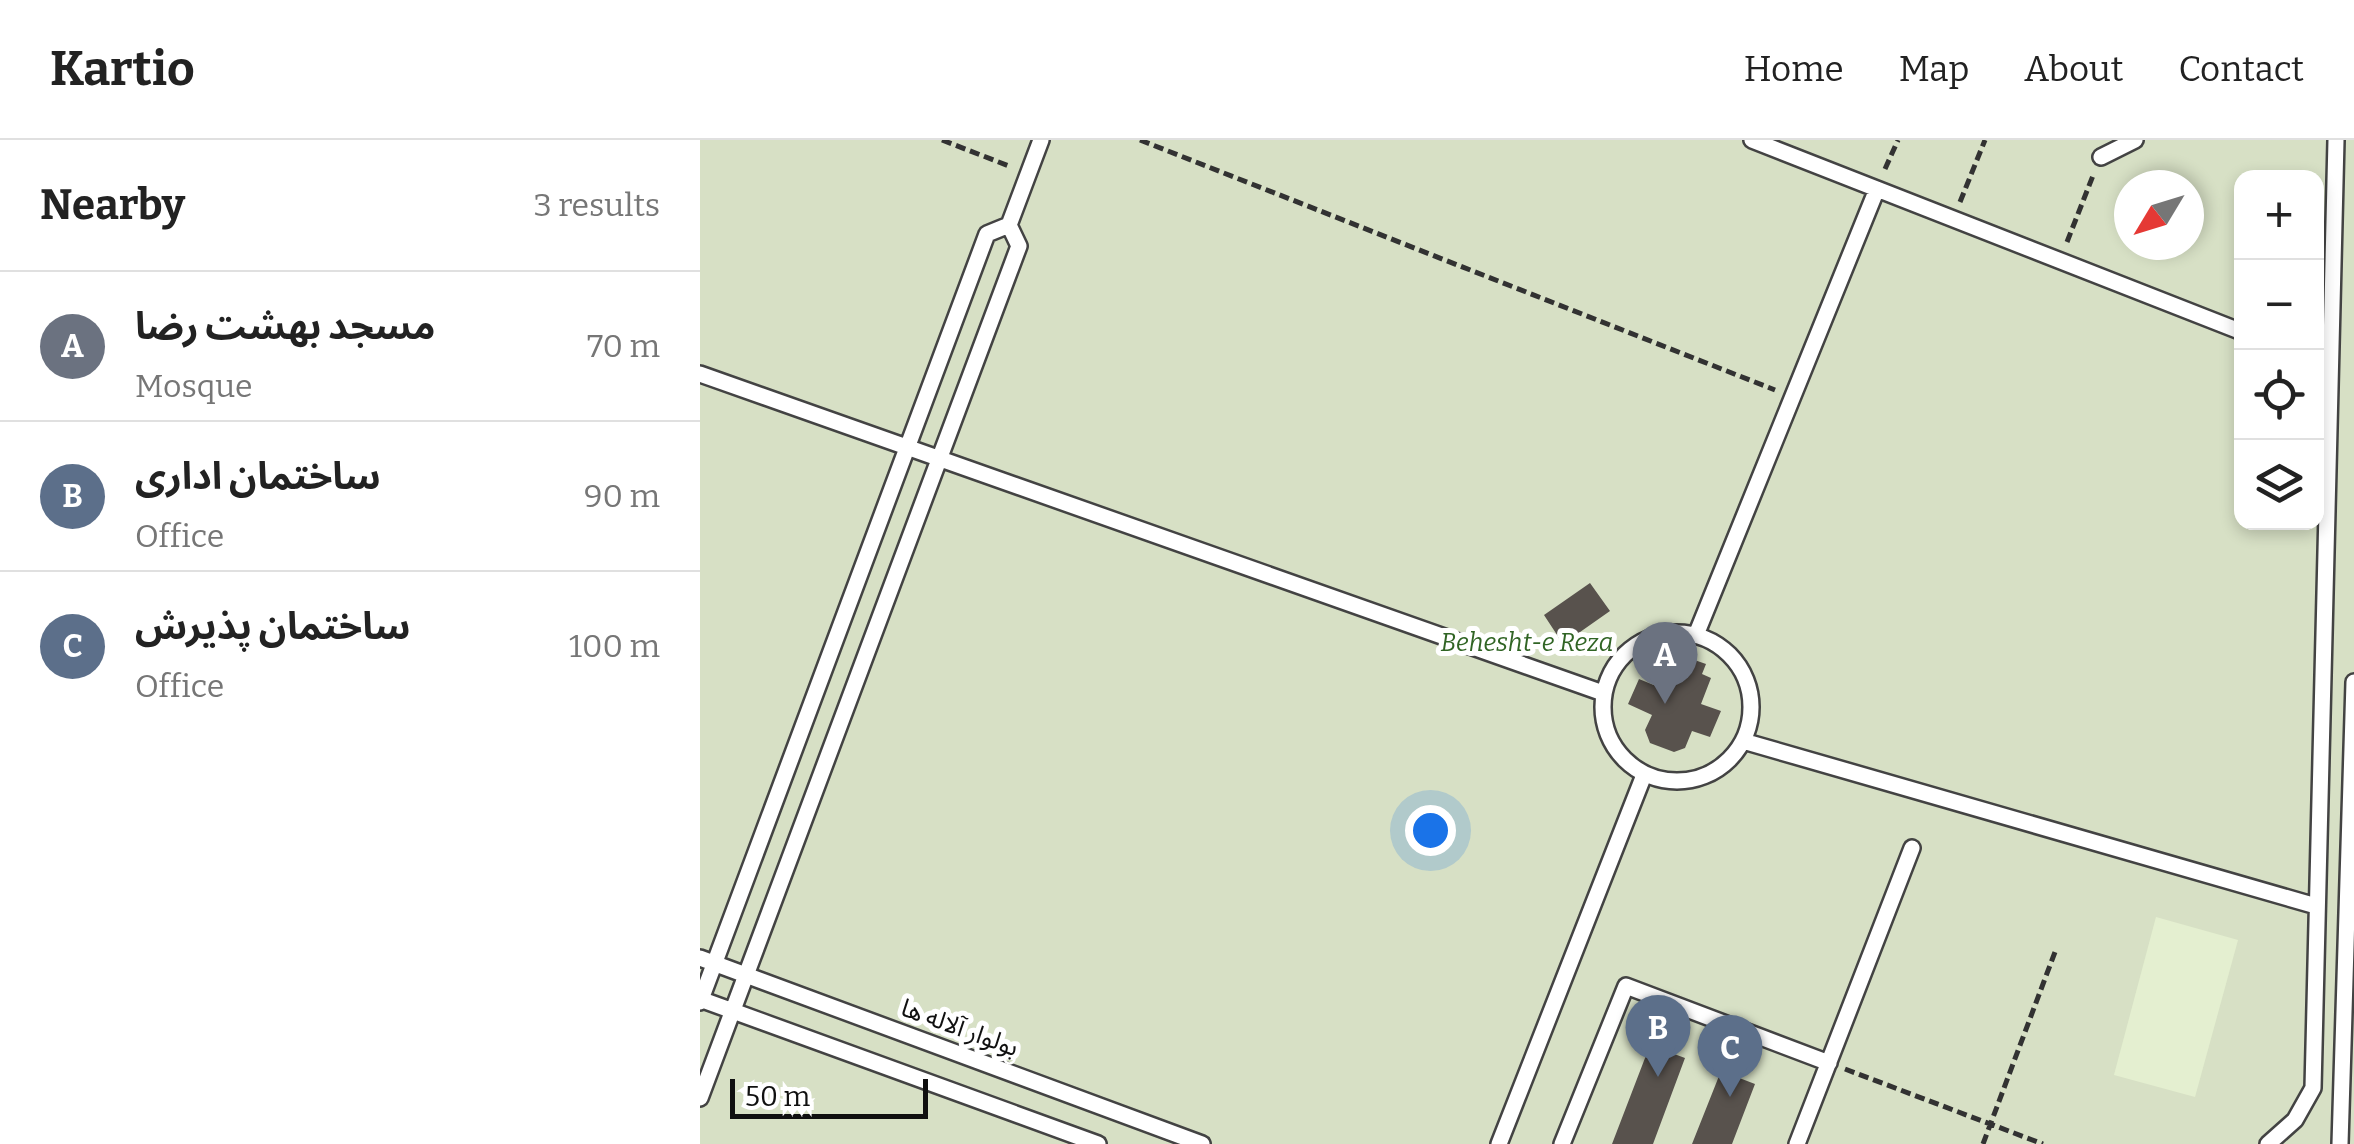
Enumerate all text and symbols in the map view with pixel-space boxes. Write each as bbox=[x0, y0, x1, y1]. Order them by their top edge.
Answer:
text: Kartio bbox=[50, 40, 195, 98]
text: Home bbox=[1744, 48, 1844, 90]
text: Map bbox=[1899, 48, 1969, 90]
text: About bbox=[2024, 48, 2123, 90]
text: Contact bbox=[2178, 48, 2304, 90]
north arrow bbox=[2114, 170, 2204, 260]
map controls bbox=[2234, 170, 2324, 530]
button: + bbox=[2234, 170, 2324, 260]
text: Nearby bbox=[40, 180, 185, 230]
text: 3 results bbox=[534, 186, 660, 224]
button: − bbox=[2234, 260, 2324, 350]
text: مسجد بهشت رضا bbox=[135, 303, 435, 349]
text: A bbox=[61, 327, 84, 365]
text: 70 m bbox=[587, 327, 660, 365]
button: locate bbox=[2234, 350, 2324, 440]
text: Mosque bbox=[135, 367, 253, 405]
button: layers bbox=[2234, 440, 2324, 530]
text: ساختمان اداری bbox=[135, 453, 381, 499]
text: B bbox=[62, 477, 83, 515]
text: 90 m bbox=[584, 477, 660, 515]
text: Office bbox=[135, 517, 224, 555]
text: ساختمان پذیرش bbox=[135, 603, 410, 649]
pin: A bbox=[1632, 622, 1698, 704]
text: C bbox=[62, 627, 83, 665]
text: 100 m bbox=[569, 627, 660, 665]
park label: Behesht-e Reza bbox=[1441, 628, 1613, 658]
text: Office bbox=[135, 667, 224, 705]
your location bbox=[1405, 805, 1456, 856]
street label: بولوار آلاله ها bbox=[897, 993, 1022, 1063]
pin: B bbox=[1626, 994, 1690, 1077]
pin: C bbox=[1698, 1014, 1762, 1097]
scale bar bbox=[730, 1074, 928, 1118]
text: 50 m bbox=[745, 1080, 810, 1113]

